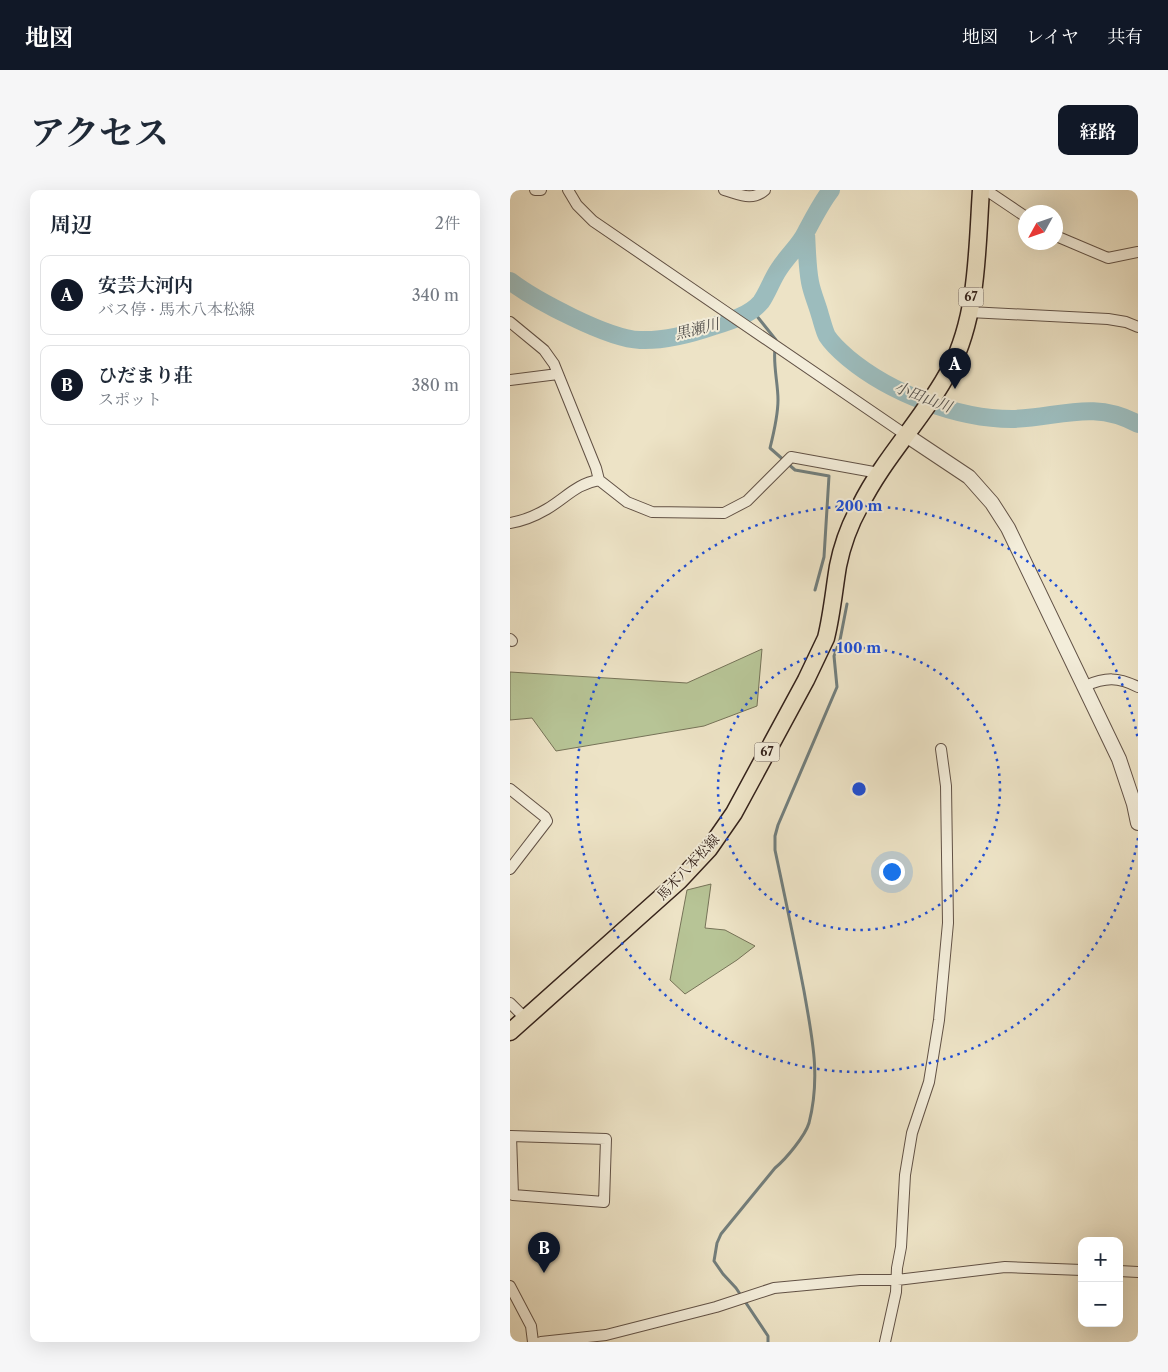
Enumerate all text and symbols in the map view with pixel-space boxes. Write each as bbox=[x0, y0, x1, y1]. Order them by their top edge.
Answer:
text: 地図 bbox=[25, 23, 73, 52]
text: 地図 bbox=[962, 26, 998, 48]
text: レイヤ bbox=[1026, 26, 1079, 48]
text: 共有 bbox=[1107, 26, 1143, 48]
button: 経路 bbox=[1058, 105, 1138, 155]
text: アクセス bbox=[30, 111, 169, 154]
north arrow bbox=[1018, 205, 1063, 250]
text: 周辺 bbox=[50, 212, 92, 237]
text: 2件 bbox=[435, 213, 460, 233]
text: 安芸大河内 bbox=[98, 274, 193, 297]
text: A bbox=[61, 285, 73, 305]
text: 340 m bbox=[412, 285, 459, 305]
road number: 67 bbox=[958, 288, 984, 306]
text: バス停 · 馬木八本松線 bbox=[98, 299, 255, 319]
water label: 黒瀬川 bbox=[673, 313, 723, 343]
pin: A bbox=[939, 348, 971, 389]
text: ひだまり荘 bbox=[98, 364, 193, 387]
text: B bbox=[61, 375, 73, 395]
text: 380 m bbox=[411, 375, 459, 395]
water label: 小田山川 bbox=[892, 377, 956, 417]
text: スポット bbox=[98, 389, 162, 409]
text: 200 m bbox=[836, 496, 882, 515]
text: 100 m bbox=[837, 638, 881, 657]
road number: 67 bbox=[754, 742, 780, 762]
centre of rings bbox=[850, 780, 868, 798]
street label: 馬木八本松線 bbox=[653, 830, 723, 904]
your location bbox=[879, 859, 905, 885]
pin: B bbox=[528, 1232, 560, 1273]
map controls bbox=[1078, 1237, 1123, 1327]
button: + bbox=[1078, 1237, 1123, 1282]
button: − bbox=[1078, 1282, 1123, 1327]

